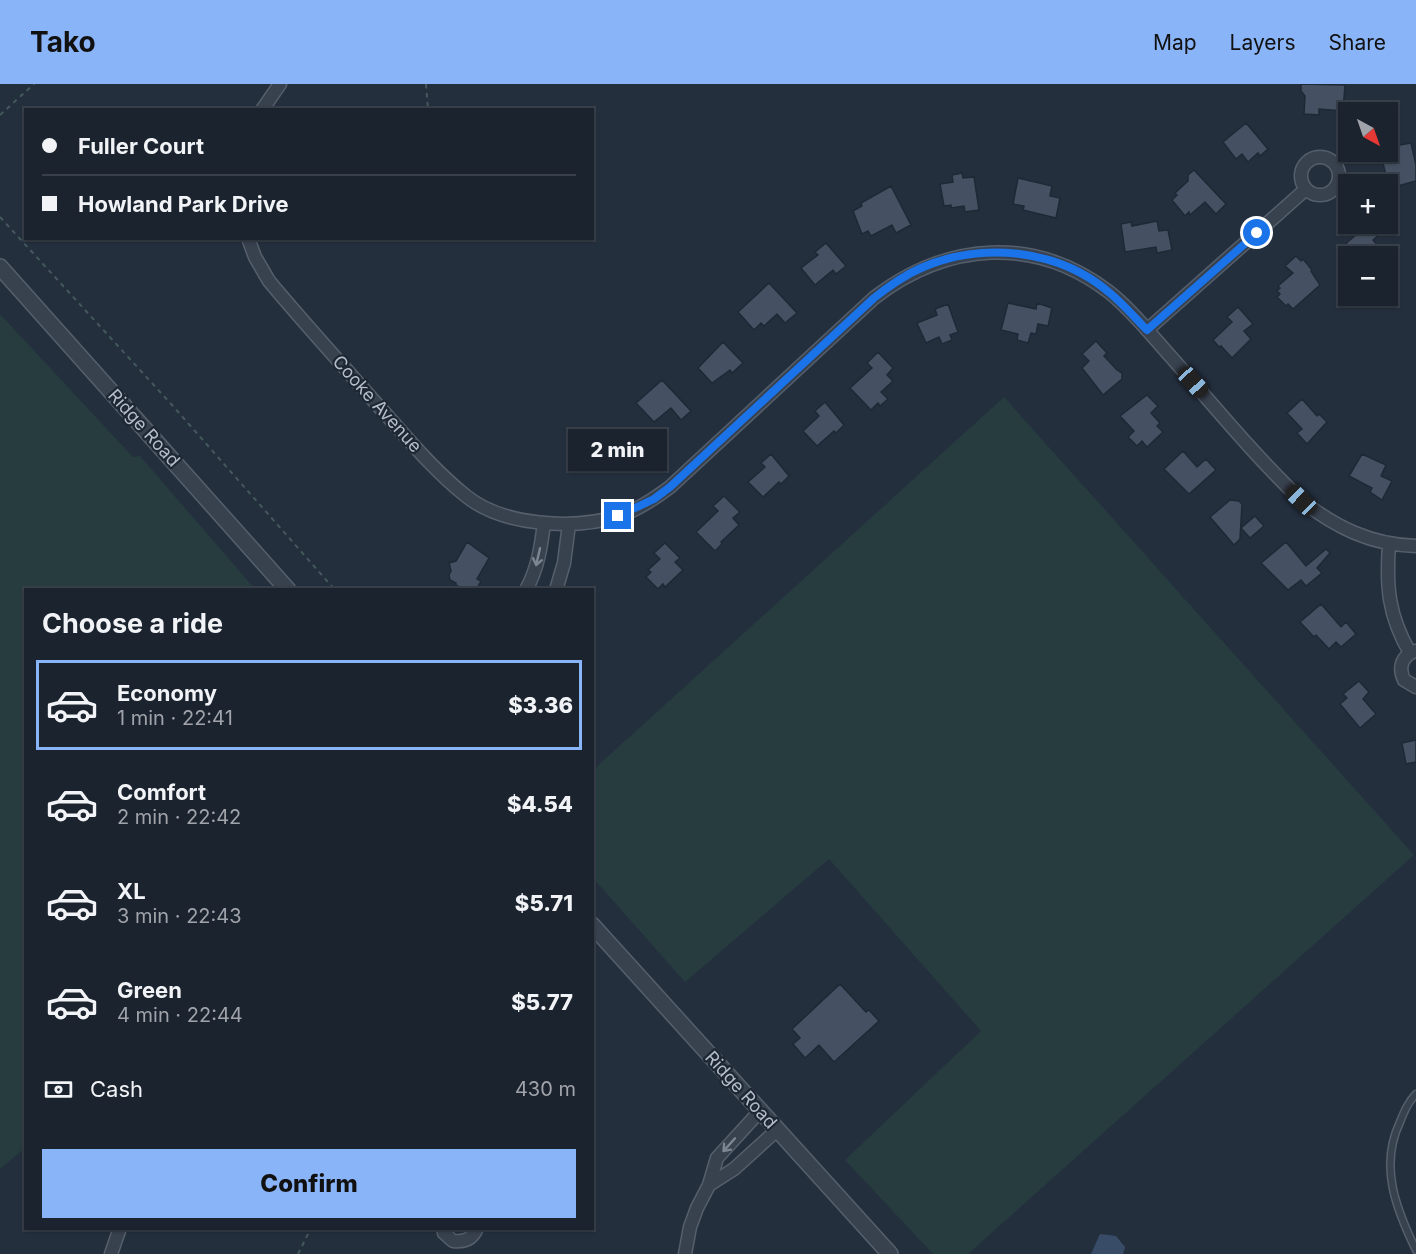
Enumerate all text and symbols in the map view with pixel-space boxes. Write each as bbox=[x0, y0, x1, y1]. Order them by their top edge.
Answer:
text: Tako bbox=[30, 25, 96, 59]
text: Map bbox=[1153, 30, 1197, 55]
text: Layers bbox=[1230, 30, 1296, 55]
text: Share bbox=[1329, 30, 1386, 55]
north arrow bbox=[1338, 102, 1398, 162]
map controls bbox=[1338, 102, 1398, 306]
text: Fuller Court bbox=[78, 133, 204, 159]
button: + bbox=[1338, 174, 1398, 234]
text: Howland Park Drive bbox=[78, 191, 289, 217]
route start bbox=[1243, 219, 1270, 246]
button: − bbox=[1338, 246, 1398, 306]
street label: Cooke Avenue bbox=[328, 351, 426, 456]
car bbox=[1174, 363, 1212, 401]
street label: Ridge Road bbox=[104, 385, 185, 471]
callout: 2 min bbox=[568, 429, 668, 471]
text: 2 min bbox=[590, 438, 645, 462]
car bbox=[1282, 481, 1320, 519]
route end bbox=[604, 502, 631, 529]
one-way arrow bbox=[532, 548, 544, 567]
text: Choose a ride bbox=[42, 607, 223, 640]
icon: car bbox=[45, 678, 99, 732]
text: Economy bbox=[117, 680, 217, 706]
text: $3.36 bbox=[508, 692, 573, 718]
text: 1 min · 22:41 bbox=[117, 706, 233, 730]
icon: car bbox=[45, 777, 99, 831]
text: Comfort bbox=[117, 779, 206, 805]
text: $4.54 bbox=[507, 791, 573, 817]
text: 2 min · 22:42 bbox=[117, 805, 241, 829]
icon: car bbox=[45, 876, 99, 930]
text: XL bbox=[117, 878, 146, 904]
text: $5.71 bbox=[515, 890, 573, 916]
text: 3 min · 22:43 bbox=[117, 904, 242, 928]
icon: car bbox=[45, 975, 99, 1029]
text: Green bbox=[117, 977, 182, 1003]
text: $5.77 bbox=[511, 989, 573, 1015]
text: 4 min · 22:44 bbox=[117, 1003, 243, 1027]
street label: Ridge Road bbox=[701, 1047, 782, 1133]
icon: cash bbox=[42, 1073, 75, 1106]
text: Cash bbox=[90, 1076, 143, 1102]
text: 430 m bbox=[515, 1077, 576, 1101]
one-way arrow bbox=[722, 1137, 736, 1152]
button: Confirm bbox=[42, 1149, 576, 1218]

